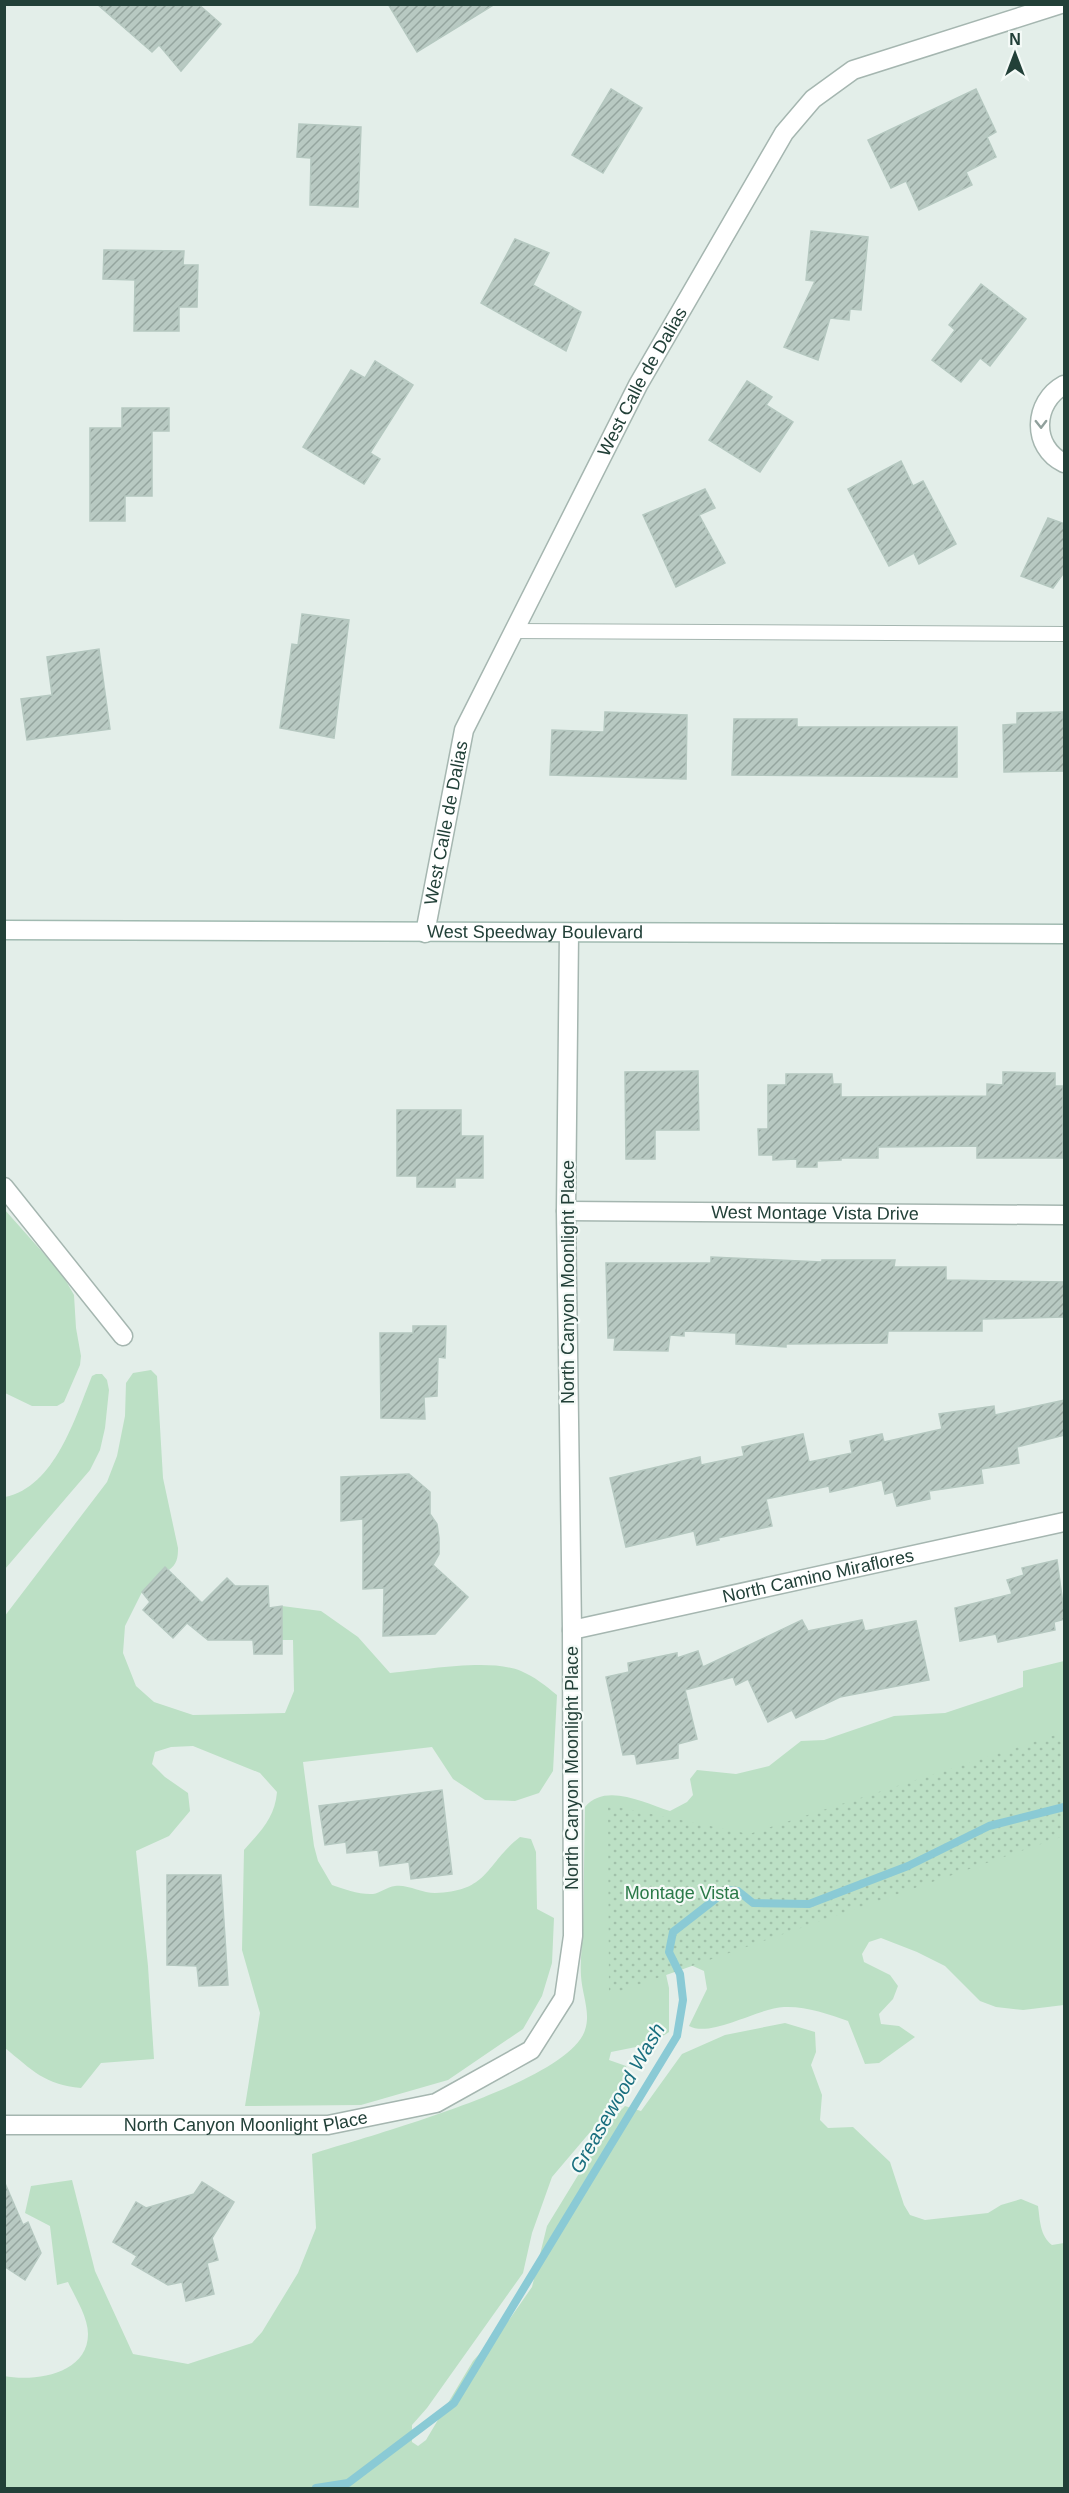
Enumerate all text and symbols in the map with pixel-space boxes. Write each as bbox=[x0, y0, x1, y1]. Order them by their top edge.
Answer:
north arrow bbox=[985, 24, 1045, 84]
text: N bbox=[1009, 31, 1021, 48]
street label: West Calle de Dalias bbox=[594, 304, 691, 460]
one-way arrow bbox=[1035, 419, 1047, 428]
street label: West Calle de Dalias bbox=[421, 739, 472, 907]
street label: West Speedway Boulevard bbox=[427, 922, 643, 942]
street label: North Canyon Moonlight Place bbox=[558, 1160, 578, 1404]
street label: West Montage Vista Drive bbox=[711, 1202, 919, 1224]
street label: North Camino Miraflores bbox=[721, 1545, 916, 1607]
street label: North Canyon Moonlight Place bbox=[562, 1646, 582, 1890]
park label: Montage Vista bbox=[625, 1883, 740, 1903]
water label: Greasewood Wash bbox=[565, 2019, 669, 2177]
street label: North Canyon Moonlight Place bbox=[124, 2107, 369, 2136]

